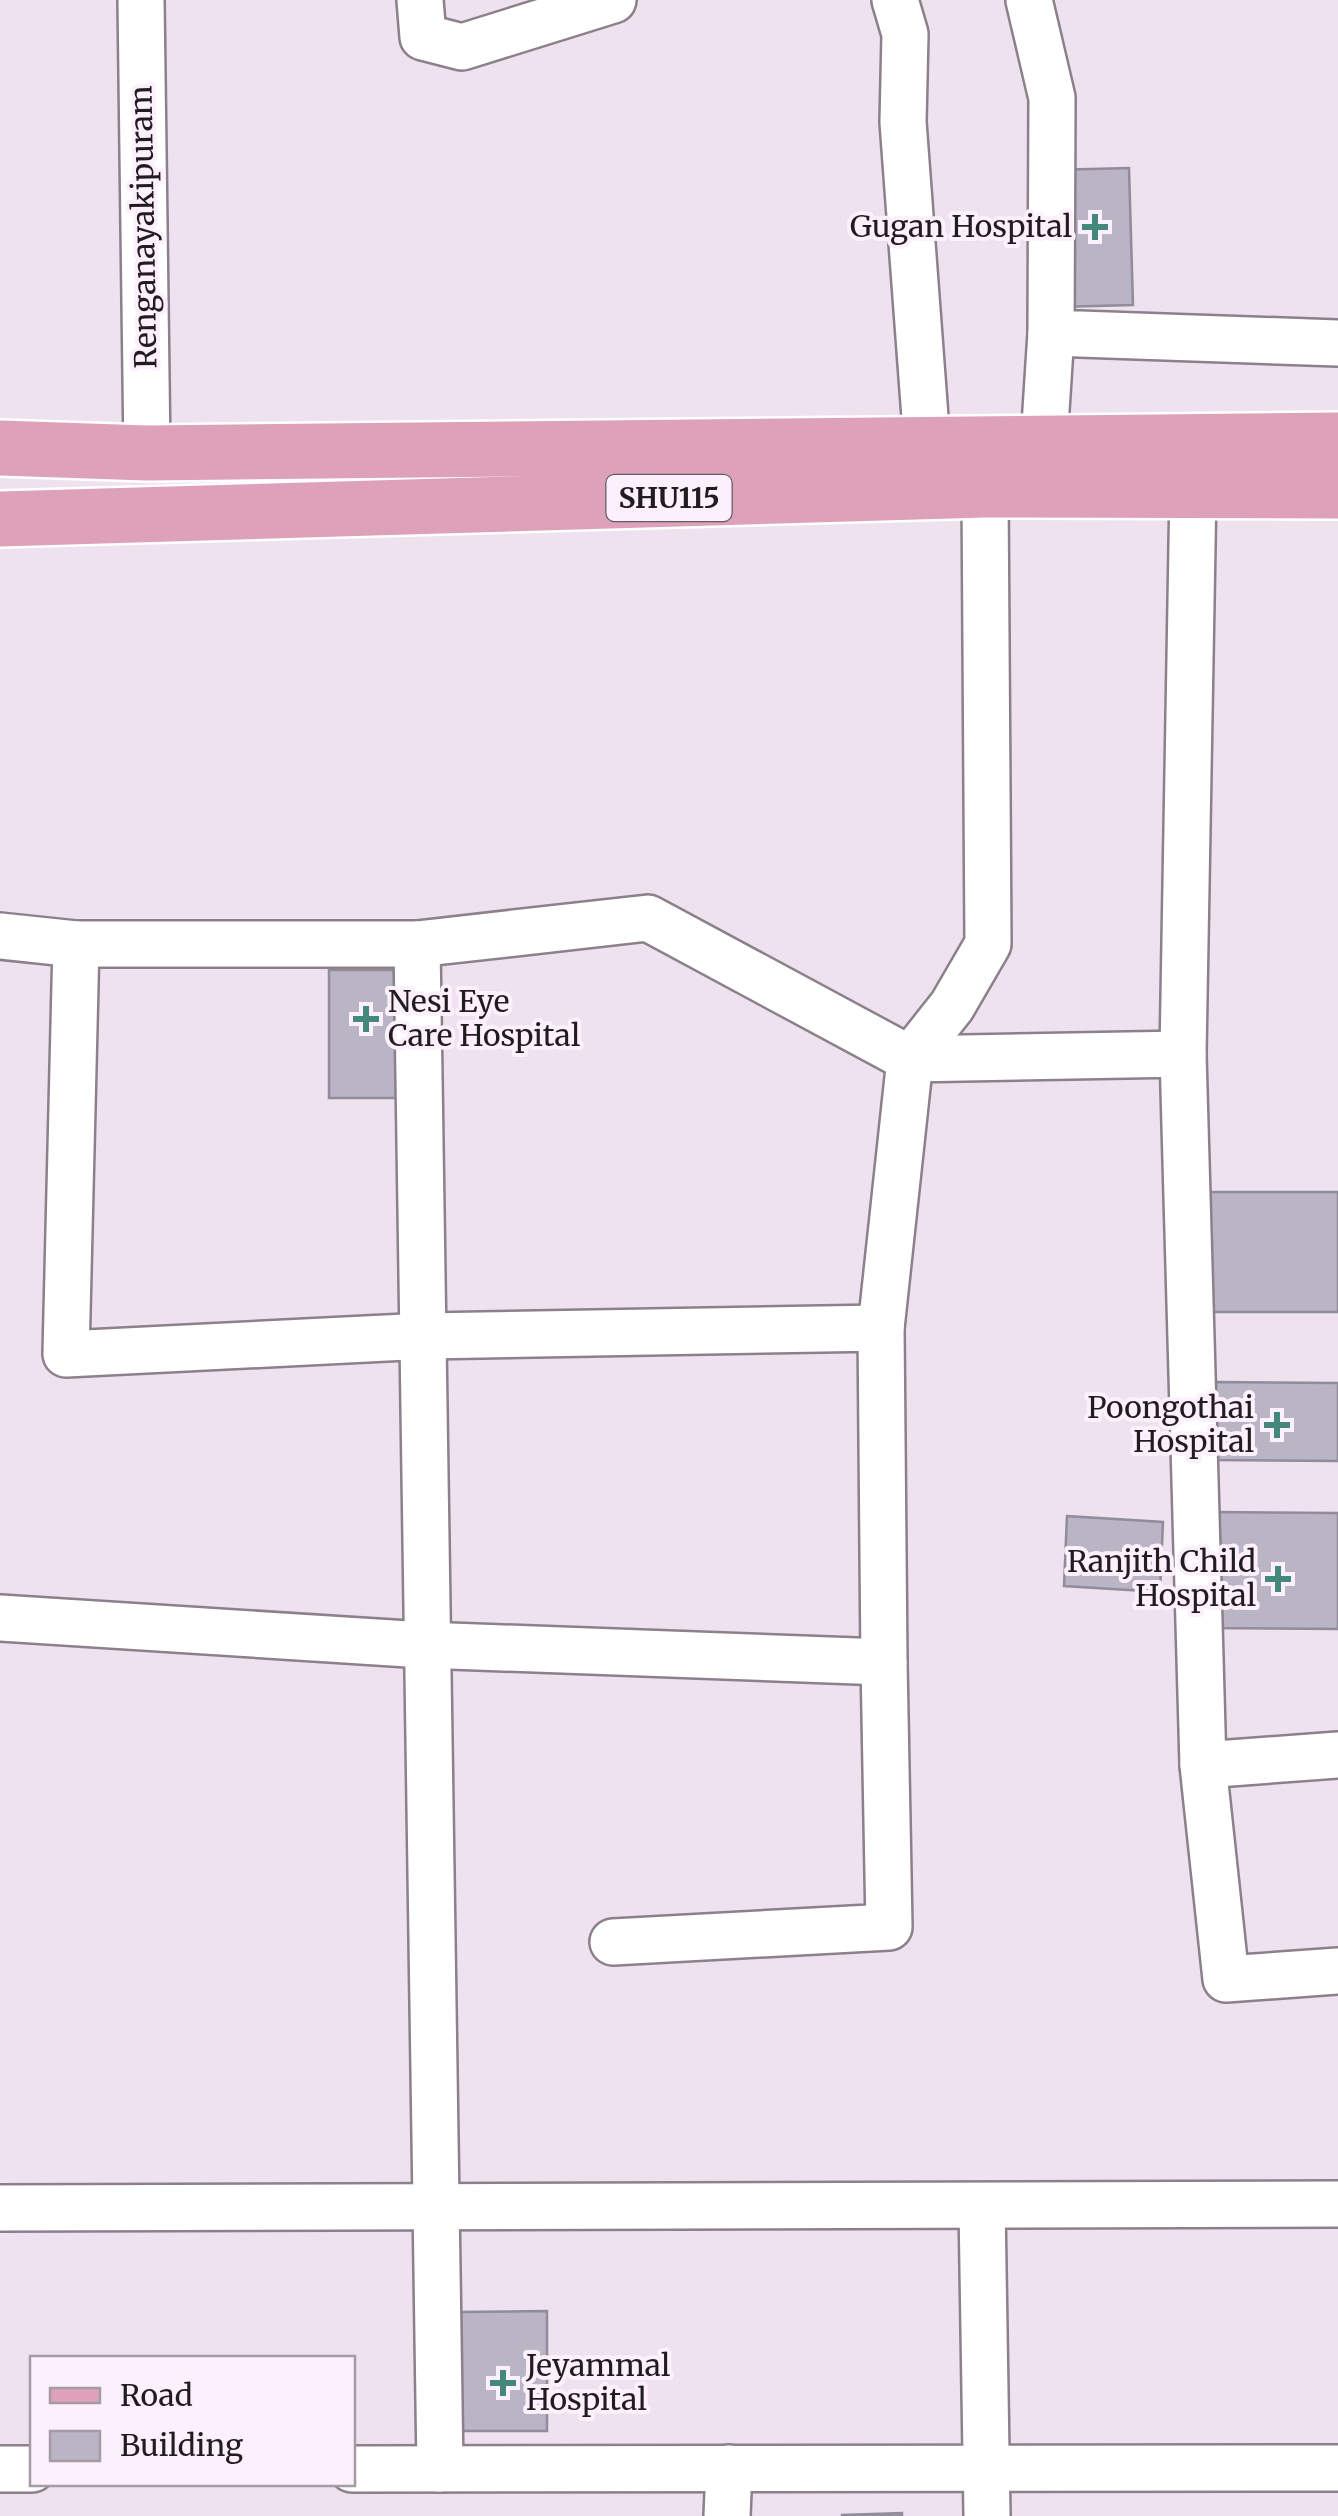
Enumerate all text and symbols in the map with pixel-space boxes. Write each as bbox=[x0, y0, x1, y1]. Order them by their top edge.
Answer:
street label: Renganayakipuram bbox=[122, 85, 164, 369]
place label: Gugan Hospital bbox=[850, 207, 1072, 245]
marker: Gugan Hospital bbox=[1082, 214, 1108, 240]
road number: SHU115 bbox=[606, 475, 732, 521]
place label: Nesi Eye Care Hospital bbox=[388, 982, 580, 1054]
marker: Nesi Eye Care Hospital bbox=[353, 1006, 379, 1032]
place label: Poongothai Hospital bbox=[1087, 1388, 1254, 1460]
marker: Poongothai Hospital bbox=[1264, 1412, 1290, 1438]
place label: Ranjith Child Hospital bbox=[1067, 1542, 1256, 1614]
marker: Ranjith Child Hospital bbox=[1265, 1566, 1291, 1592]
place label: Jeyammal Hospital bbox=[525, 2346, 670, 2418]
legend bbox=[30, 2356, 355, 2486]
marker: Jeyammal Hospital bbox=[490, 2370, 516, 2396]
text: Road bbox=[120, 2376, 193, 2414]
text: Building bbox=[120, 2426, 243, 2464]

